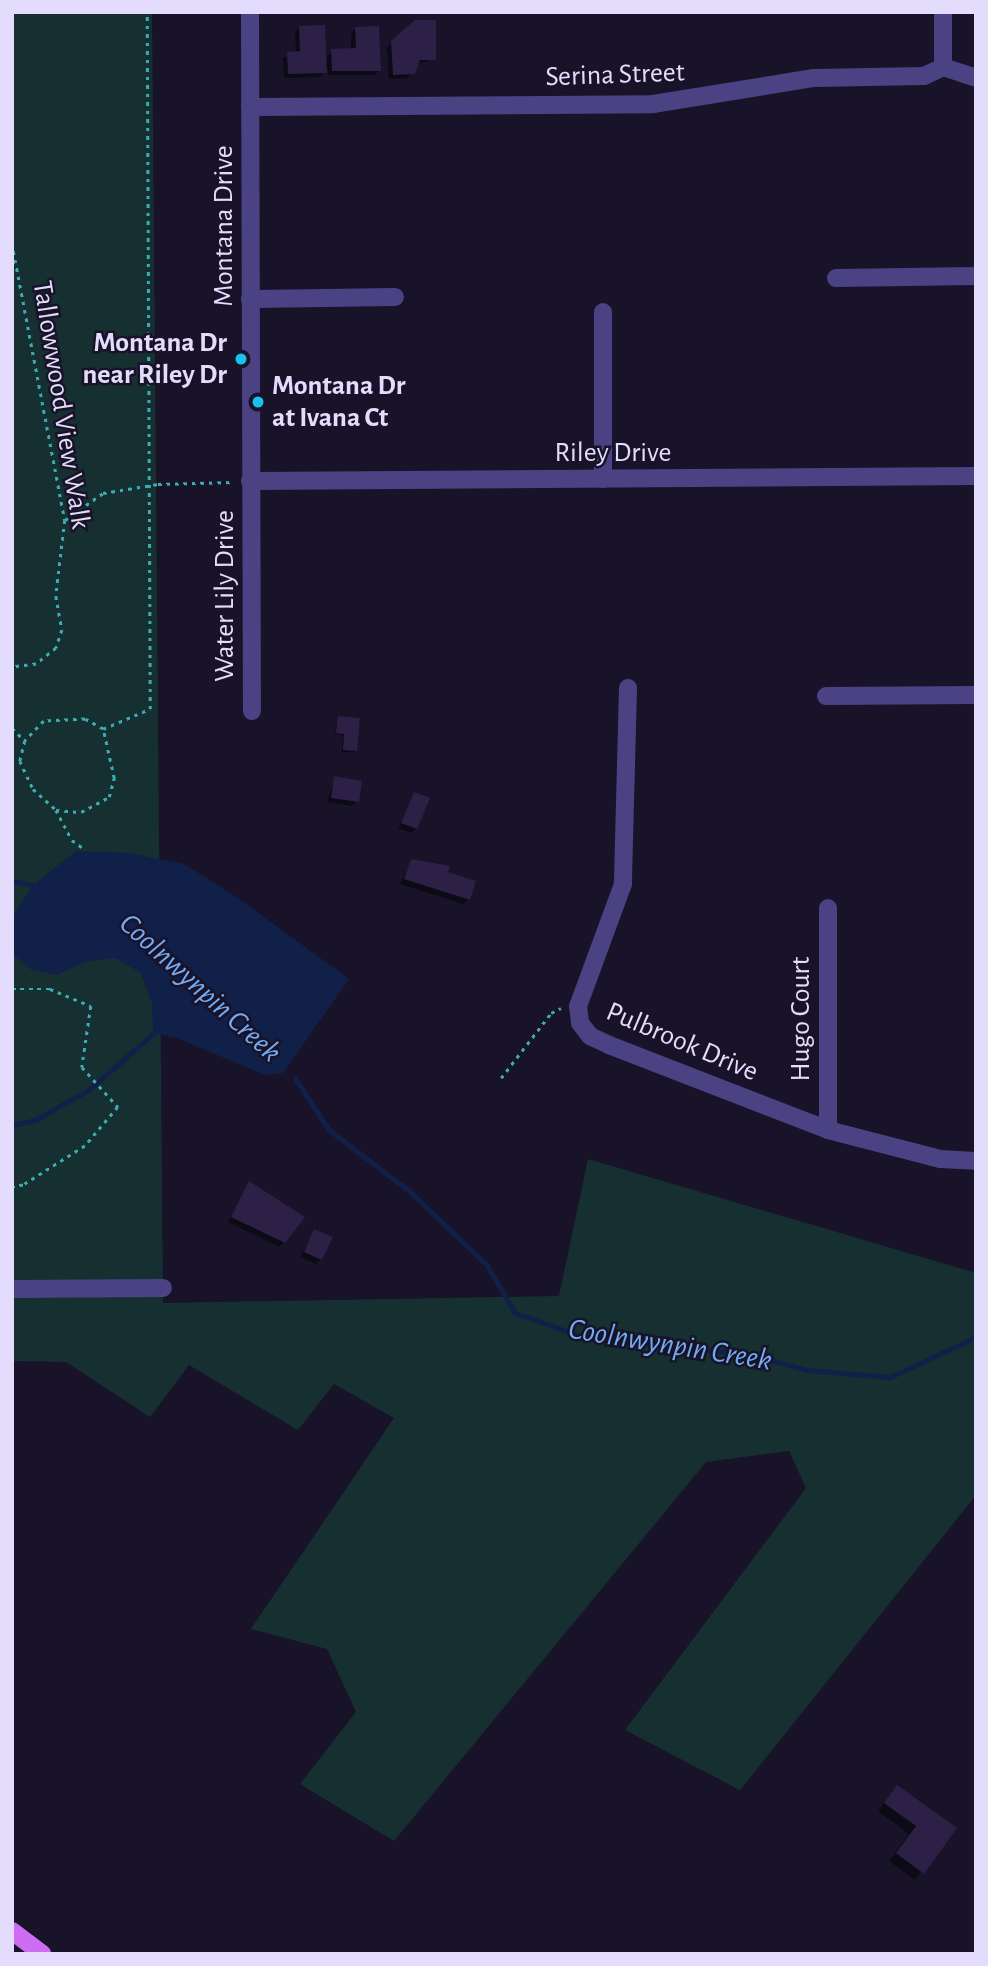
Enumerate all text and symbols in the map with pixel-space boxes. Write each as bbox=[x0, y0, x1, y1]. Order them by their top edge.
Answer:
street label: Serina Street bbox=[545, 56, 685, 94]
street label: Montana Drive bbox=[207, 145, 241, 307]
street label: Tallowwood View Walk bbox=[25, 278, 97, 532]
place label: Montana Dr near Riley Dr bbox=[83, 326, 227, 392]
marker: Montana Dr near Riley Dr bbox=[233, 351, 249, 367]
place label: Montana Dr at Ivana Ct bbox=[272, 369, 406, 435]
marker: Montana Dr at Ivana Ct bbox=[250, 394, 266, 410]
street label: Riley Drive bbox=[555, 436, 671, 470]
street label: Water Lily Drive bbox=[208, 510, 242, 682]
water label: Coolnwynpin Creek bbox=[112, 906, 288, 1070]
street label: Hugo Court bbox=[784, 957, 818, 1081]
street label: Pulbrook Drive bbox=[601, 995, 763, 1089]
water label: Coolnwynpin Creek bbox=[566, 1311, 774, 1379]

